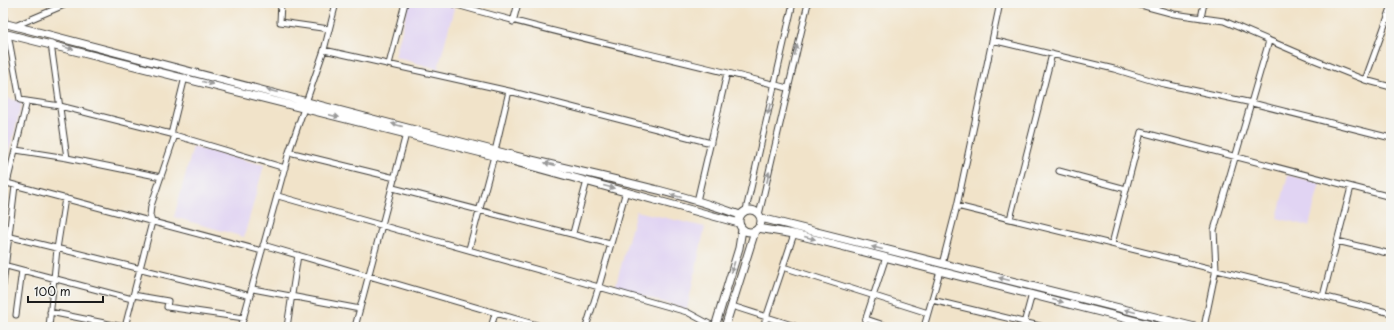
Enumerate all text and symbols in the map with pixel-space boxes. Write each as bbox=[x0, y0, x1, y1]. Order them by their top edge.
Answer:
one-way arrow bbox=[794, 44, 800, 56]
one-way arrow bbox=[62, 46, 74, 52]
one-way arrow bbox=[202, 81, 214, 87]
one-way arrow bbox=[265, 88, 278, 94]
one-way arrow bbox=[766, 103, 772, 116]
one-way arrow bbox=[328, 113, 340, 119]
one-way arrow bbox=[391, 122, 403, 128]
one-way arrow bbox=[544, 160, 556, 166]
one-way arrow bbox=[765, 170, 771, 183]
one-way arrow bbox=[603, 184, 615, 190]
one-way arrow bbox=[670, 192, 682, 198]
one-way arrow bbox=[804, 235, 816, 241]
one-way arrow bbox=[871, 244, 884, 250]
one-way arrow bbox=[730, 261, 736, 273]
one-way arrow bbox=[997, 276, 1010, 282]
scale bar bbox=[28, 278, 103, 304]
text: 100 m bbox=[34, 282, 71, 300]
one-way arrow bbox=[1052, 298, 1064, 304]
one-way arrow bbox=[1123, 307, 1136, 313]

